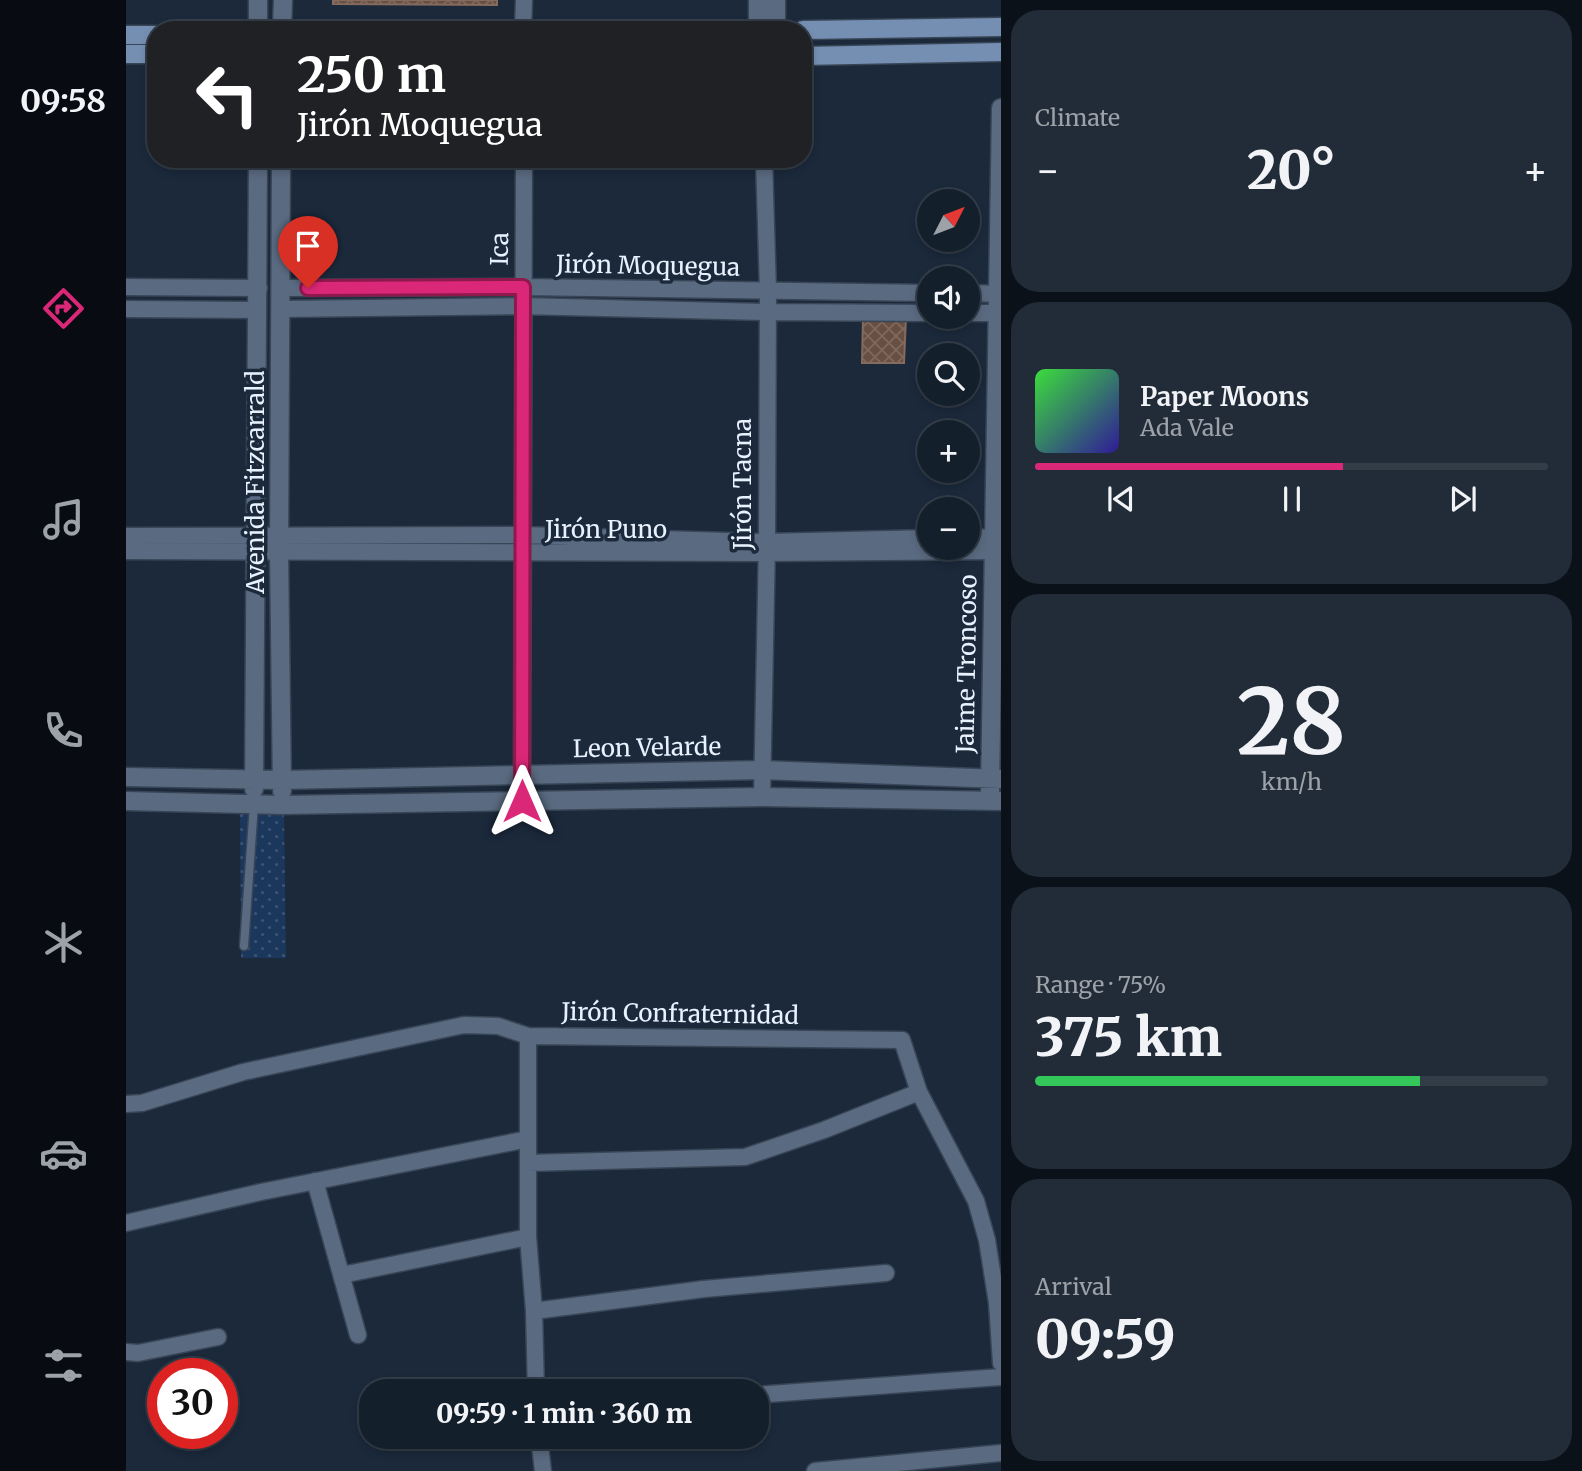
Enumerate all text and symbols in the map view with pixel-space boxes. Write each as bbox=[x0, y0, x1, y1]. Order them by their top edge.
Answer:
text: 250 m bbox=[297, 44, 446, 105]
icon: left bbox=[182, 49, 273, 140]
text: 09:58 bbox=[20, 81, 106, 121]
text: Climate bbox=[1035, 103, 1120, 132]
text: Jirón Moquegua bbox=[297, 105, 543, 145]
text: 20° bbox=[1247, 138, 1336, 203]
text: − bbox=[1035, 147, 1060, 194]
text: + bbox=[1523, 147, 1548, 194]
north arrow bbox=[917, 189, 980, 252]
map controls bbox=[917, 189, 980, 560]
pin bbox=[278, 216, 338, 288]
icon: arrive bbox=[289, 227, 327, 265]
street label: Ica bbox=[484, 232, 515, 266]
street label: Jirón Moquegua bbox=[555, 248, 741, 283]
button: sound bbox=[917, 266, 980, 329]
icon: directions bbox=[39, 284, 88, 333]
button: search bbox=[917, 343, 980, 406]
street label: Avenida Fitzcarrald bbox=[240, 370, 271, 595]
text: Paper Moons bbox=[1140, 380, 1309, 413]
text: Ada Vale bbox=[1140, 413, 1234, 442]
street label: Jirón Tacna bbox=[727, 418, 758, 551]
button: + bbox=[917, 420, 980, 483]
icon: previous bbox=[1102, 480, 1140, 518]
icon: pause bbox=[1273, 480, 1311, 518]
icon: next bbox=[1444, 480, 1482, 518]
icon: music bbox=[39, 495, 88, 544]
button: − bbox=[917, 497, 980, 560]
street label: Jirón Puno bbox=[544, 514, 667, 545]
street label: Jaime Troncoso bbox=[949, 574, 984, 755]
text: 28 bbox=[1237, 664, 1346, 779]
icon: phone bbox=[39, 706, 88, 755]
street label: Leon Velarde bbox=[573, 731, 721, 764]
position arrow bbox=[485, 764, 559, 838]
text: km/h bbox=[1261, 767, 1322, 796]
icon: climate bbox=[39, 918, 88, 967]
text: Range · 75% bbox=[1035, 970, 1166, 999]
street label: Jirón Confraternidad bbox=[560, 996, 799, 1031]
text: 375 km bbox=[1035, 1005, 1222, 1070]
icon: car bbox=[39, 1129, 88, 1178]
text: Arrival bbox=[1035, 1272, 1112, 1301]
text: 09:59 bbox=[1035, 1307, 1176, 1372]
icon: filters bbox=[39, 1341, 88, 1390]
speed limit sign: 30 bbox=[147, 1358, 238, 1449]
text: 09:59 · 1 min · 360 m bbox=[436, 1397, 692, 1430]

